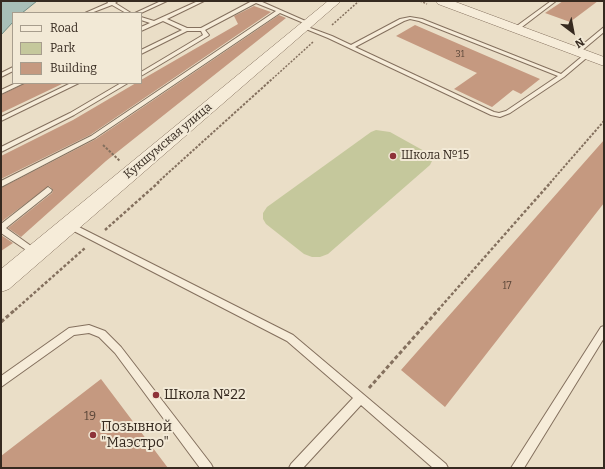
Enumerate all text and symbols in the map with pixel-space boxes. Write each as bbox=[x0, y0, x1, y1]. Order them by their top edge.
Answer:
legend bbox=[12, 12, 142, 84]
north arrow bbox=[553, 12, 593, 52]
text: Road bbox=[50, 21, 78, 35]
text: N bbox=[573, 35, 587, 50]
text: Park bbox=[50, 41, 75, 55]
house number: 31 bbox=[456, 49, 464, 59]
text: Building bbox=[50, 61, 97, 75]
street label: Кукшумская улица bbox=[121, 100, 215, 182]
place label: Школа №15 bbox=[401, 149, 469, 163]
marker: Школа №15 bbox=[388, 151, 398, 161]
house number: 17 bbox=[503, 280, 511, 292]
place label: Школа №22 bbox=[164, 387, 246, 403]
marker: Школа №22 bbox=[151, 390, 161, 400]
house number: 19 bbox=[84, 410, 96, 424]
place label: Позывной "Маэстро" bbox=[101, 419, 172, 452]
marker: Позывной "Маэстро" bbox=[88, 430, 98, 440]

